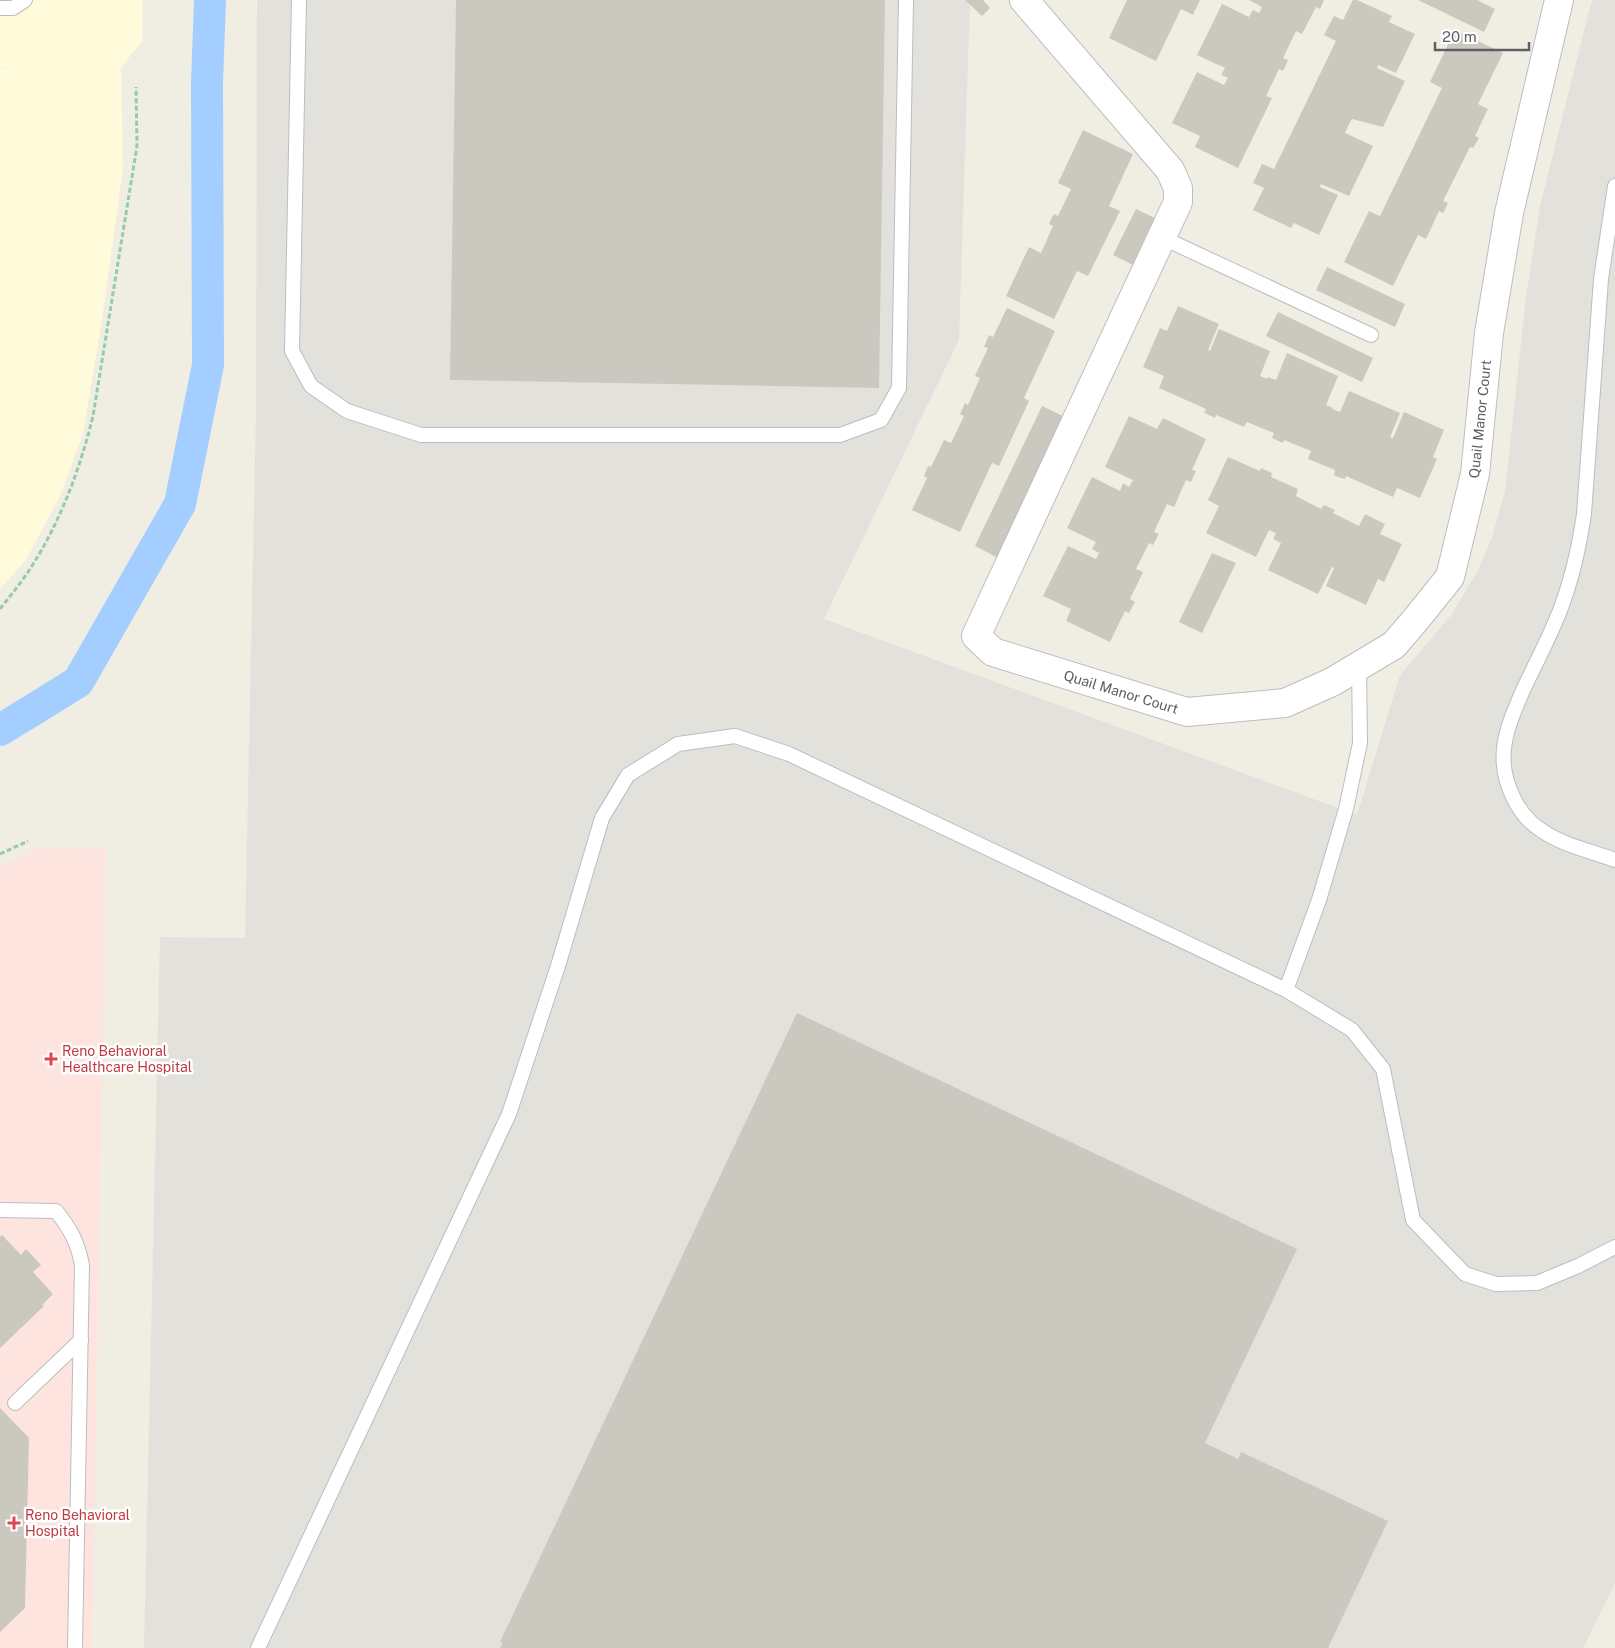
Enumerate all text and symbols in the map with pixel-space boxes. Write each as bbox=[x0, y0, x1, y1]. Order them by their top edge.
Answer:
scale bar bbox=[1435, 20, 1529, 52]
text: 20 m bbox=[1442, 28, 1477, 45]
street label: Quail Manor Court bbox=[1466, 359, 1494, 479]
street label: Quail Manor Court bbox=[1062, 667, 1180, 717]
place label: Reno Behavioral Healthcare Hospital bbox=[62, 1043, 192, 1075]
marker: Reno Behavioral Healthcare Hospital bbox=[44, 1052, 58, 1066]
place label: Reno Behavioral Hospital bbox=[25, 1507, 130, 1539]
marker: Reno Behavioral Hospital bbox=[7, 1516, 21, 1530]

